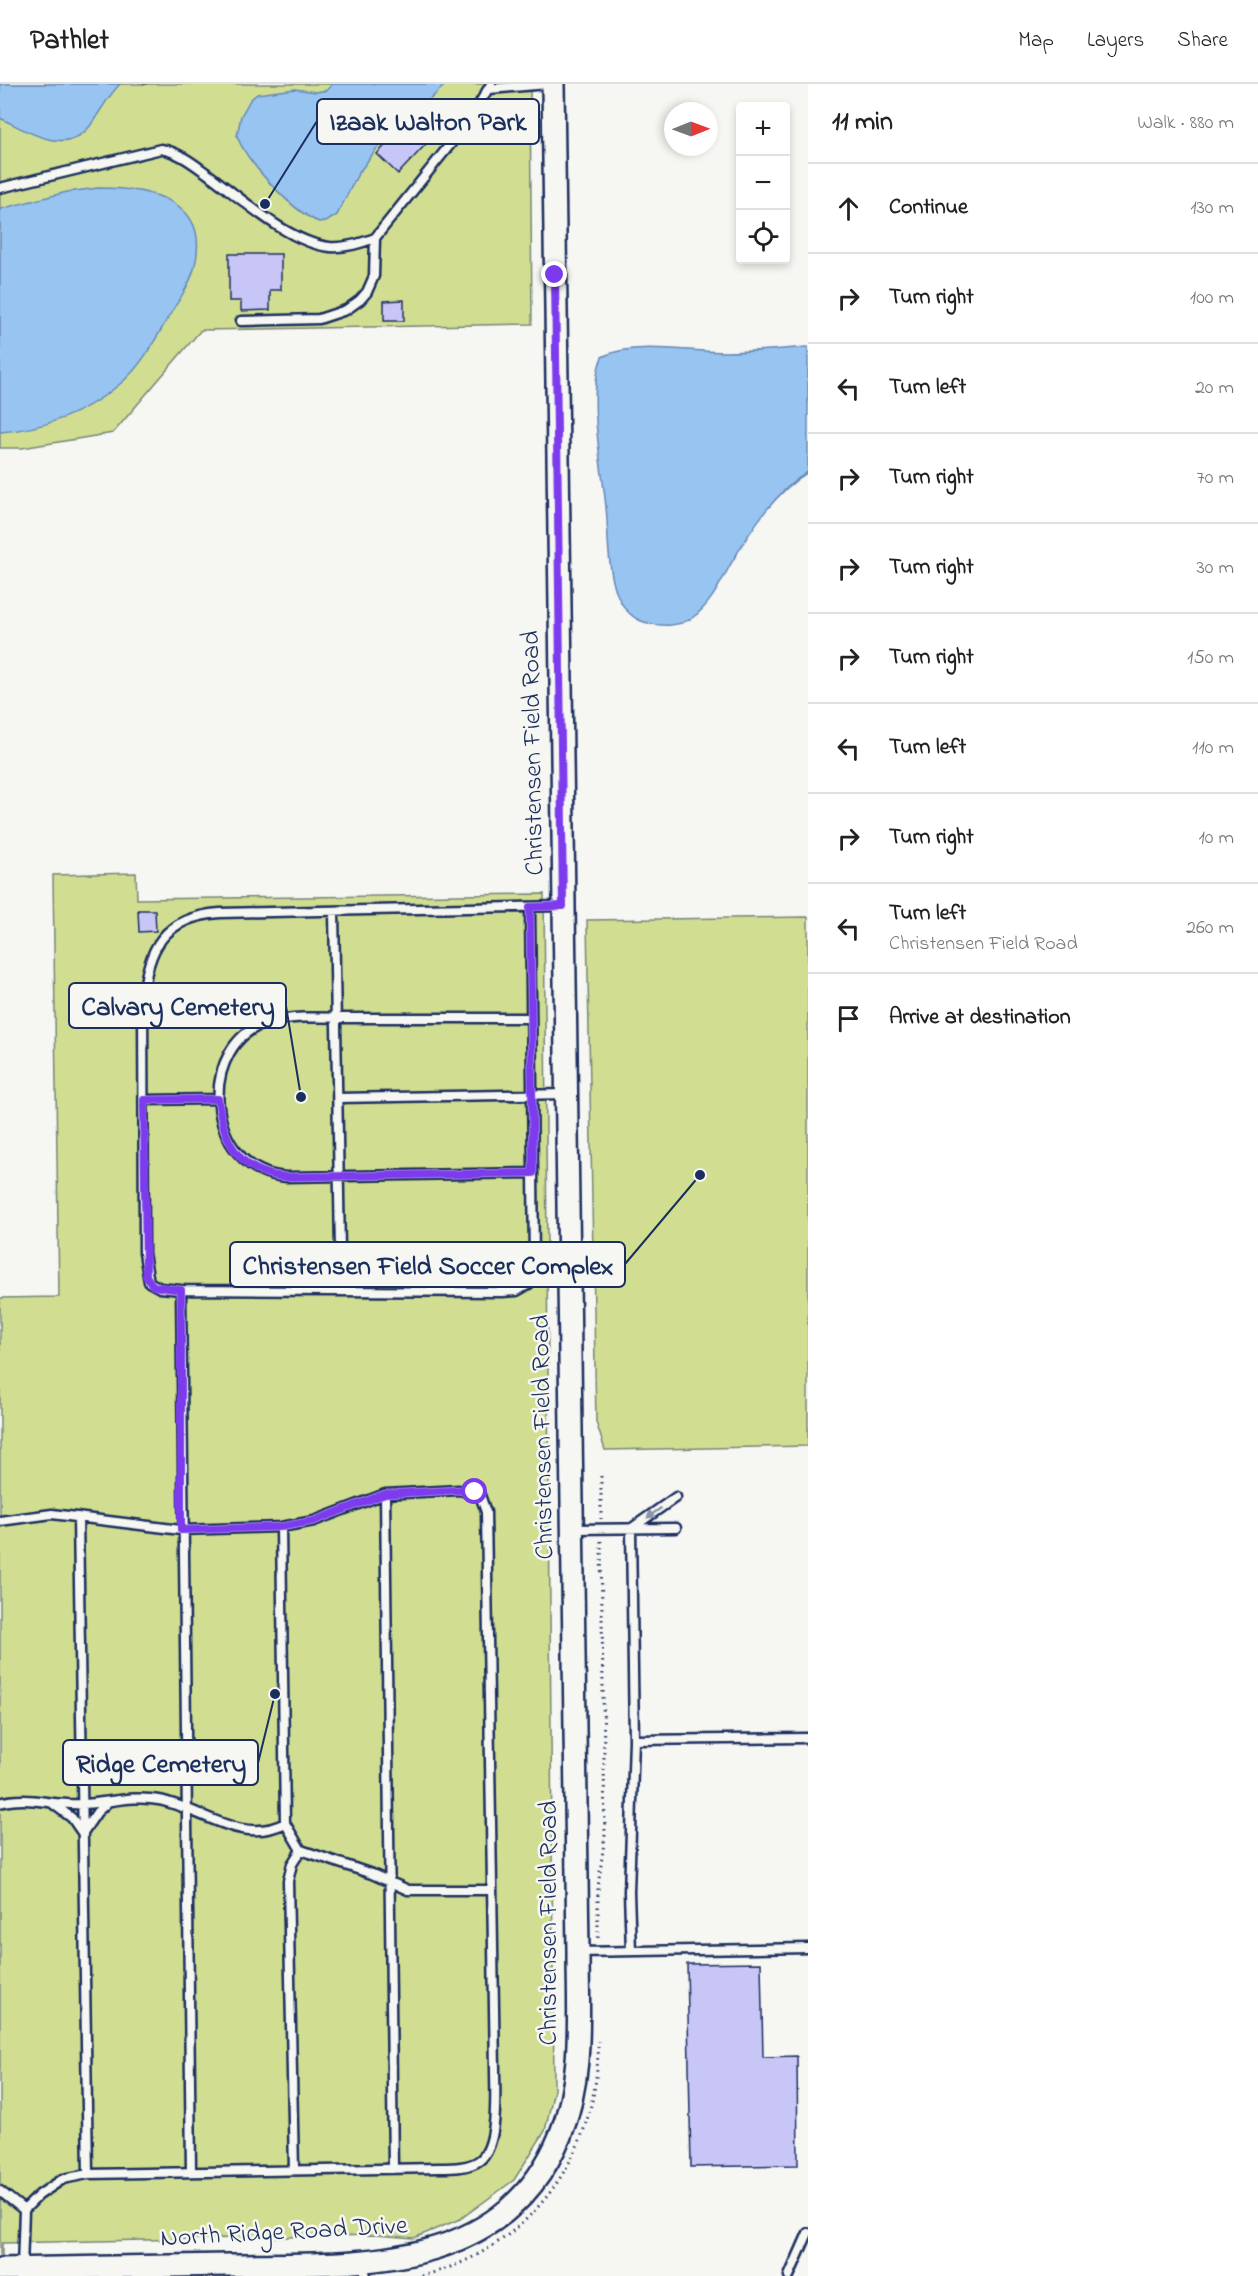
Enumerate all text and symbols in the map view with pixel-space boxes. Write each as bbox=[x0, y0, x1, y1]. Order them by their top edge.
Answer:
text: Pathlet bbox=[30, 21, 109, 62]
text: Map bbox=[1018, 26, 1054, 56]
text: Layers bbox=[1087, 26, 1144, 56]
text: Share bbox=[1177, 26, 1228, 56]
callout: Izaak Walton Park bbox=[317, 99, 539, 144]
north arrow bbox=[664, 102, 718, 156]
map controls bbox=[736, 102, 790, 264]
button: + bbox=[736, 102, 790, 156]
text: Izaak Walton Park bbox=[329, 104, 528, 143]
text: 11 min bbox=[832, 104, 893, 142]
text: Walk · 880 m bbox=[1137, 109, 1234, 138]
button: − bbox=[736, 156, 790, 210]
icon: ahead bbox=[832, 192, 865, 225]
text: Continue bbox=[889, 192, 968, 224]
text: 130 m bbox=[1190, 194, 1234, 223]
button: locate bbox=[736, 210, 790, 264]
route end bbox=[541, 261, 567, 287]
icon: right bbox=[832, 282, 865, 315]
text: Turn right bbox=[889, 282, 974, 314]
text: 100 m bbox=[1190, 284, 1234, 313]
icon: left bbox=[832, 372, 865, 405]
text: Turn left bbox=[889, 372, 966, 404]
text: 20 m bbox=[1195, 374, 1234, 403]
icon: right bbox=[832, 462, 865, 495]
text: Turn right bbox=[889, 462, 974, 494]
text: 70 m bbox=[1197, 464, 1234, 493]
icon: right bbox=[832, 552, 865, 585]
text: Turn right bbox=[889, 552, 974, 584]
text: 30 m bbox=[1197, 554, 1234, 583]
street label: Christensen Field Road bbox=[513, 630, 555, 876]
icon: right bbox=[832, 642, 865, 675]
text: Turn right bbox=[889, 642, 974, 674]
text: 150 m bbox=[1187, 644, 1234, 673]
icon: left bbox=[832, 732, 865, 765]
text: Turn left bbox=[889, 732, 966, 764]
text: 110 m bbox=[1192, 734, 1234, 763]
icon: right bbox=[832, 822, 865, 855]
text: Turn right bbox=[889, 822, 974, 854]
text: 10 m bbox=[1198, 824, 1234, 853]
text: Turn left bbox=[889, 898, 966, 930]
icon: left bbox=[832, 912, 865, 945]
text: 260 m bbox=[1186, 914, 1234, 943]
text: Christensen Field Road bbox=[889, 930, 1078, 959]
callout: Calvary Cemetery bbox=[69, 983, 286, 1028]
text: Calvary Cemetery bbox=[81, 989, 275, 1028]
icon: arrive bbox=[832, 1002, 865, 1035]
text: Arrive at destination bbox=[889, 1002, 1071, 1034]
callout: Christensen Field Soccer Complex bbox=[230, 1242, 625, 1287]
text: Christensen Field Soccer Complex bbox=[243, 1248, 613, 1287]
street label: Christensen Field Road bbox=[523, 1314, 565, 1560]
route start bbox=[461, 1478, 487, 1504]
one-way arrow bbox=[646, 1507, 662, 1519]
callout: Ridge Cemetery bbox=[63, 1740, 258, 1785]
text: Ridge Cemetery bbox=[76, 1746, 246, 1786]
street label: Christensen Field Road bbox=[531, 1800, 569, 2046]
street label: North Ridge Road Drive bbox=[159, 2208, 409, 2258]

